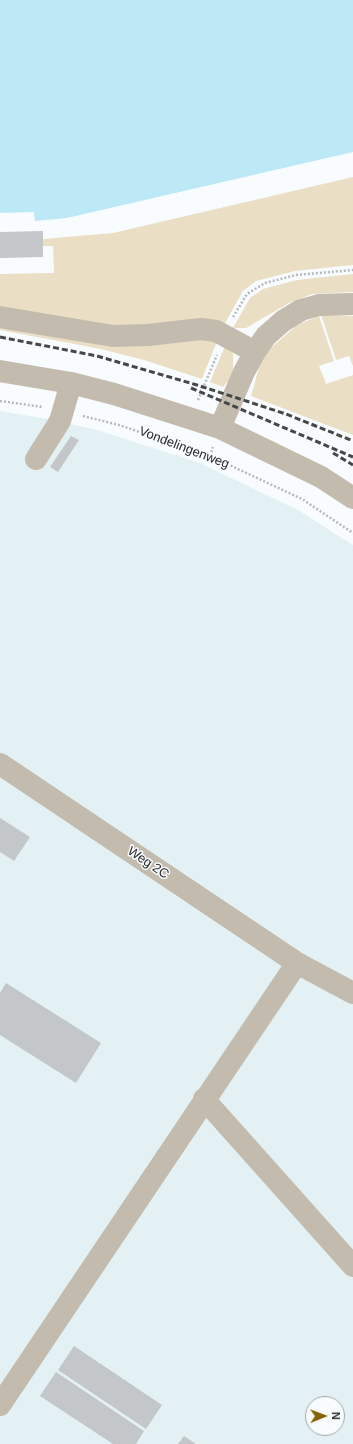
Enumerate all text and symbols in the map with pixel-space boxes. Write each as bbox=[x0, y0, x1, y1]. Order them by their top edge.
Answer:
street label: Vondelingenweg bbox=[137, 424, 231, 472]
street label: Weg 2C bbox=[124, 843, 172, 883]
north arrow bbox=[305, 1396, 345, 1436]
text: N bbox=[330, 1412, 342, 1420]

